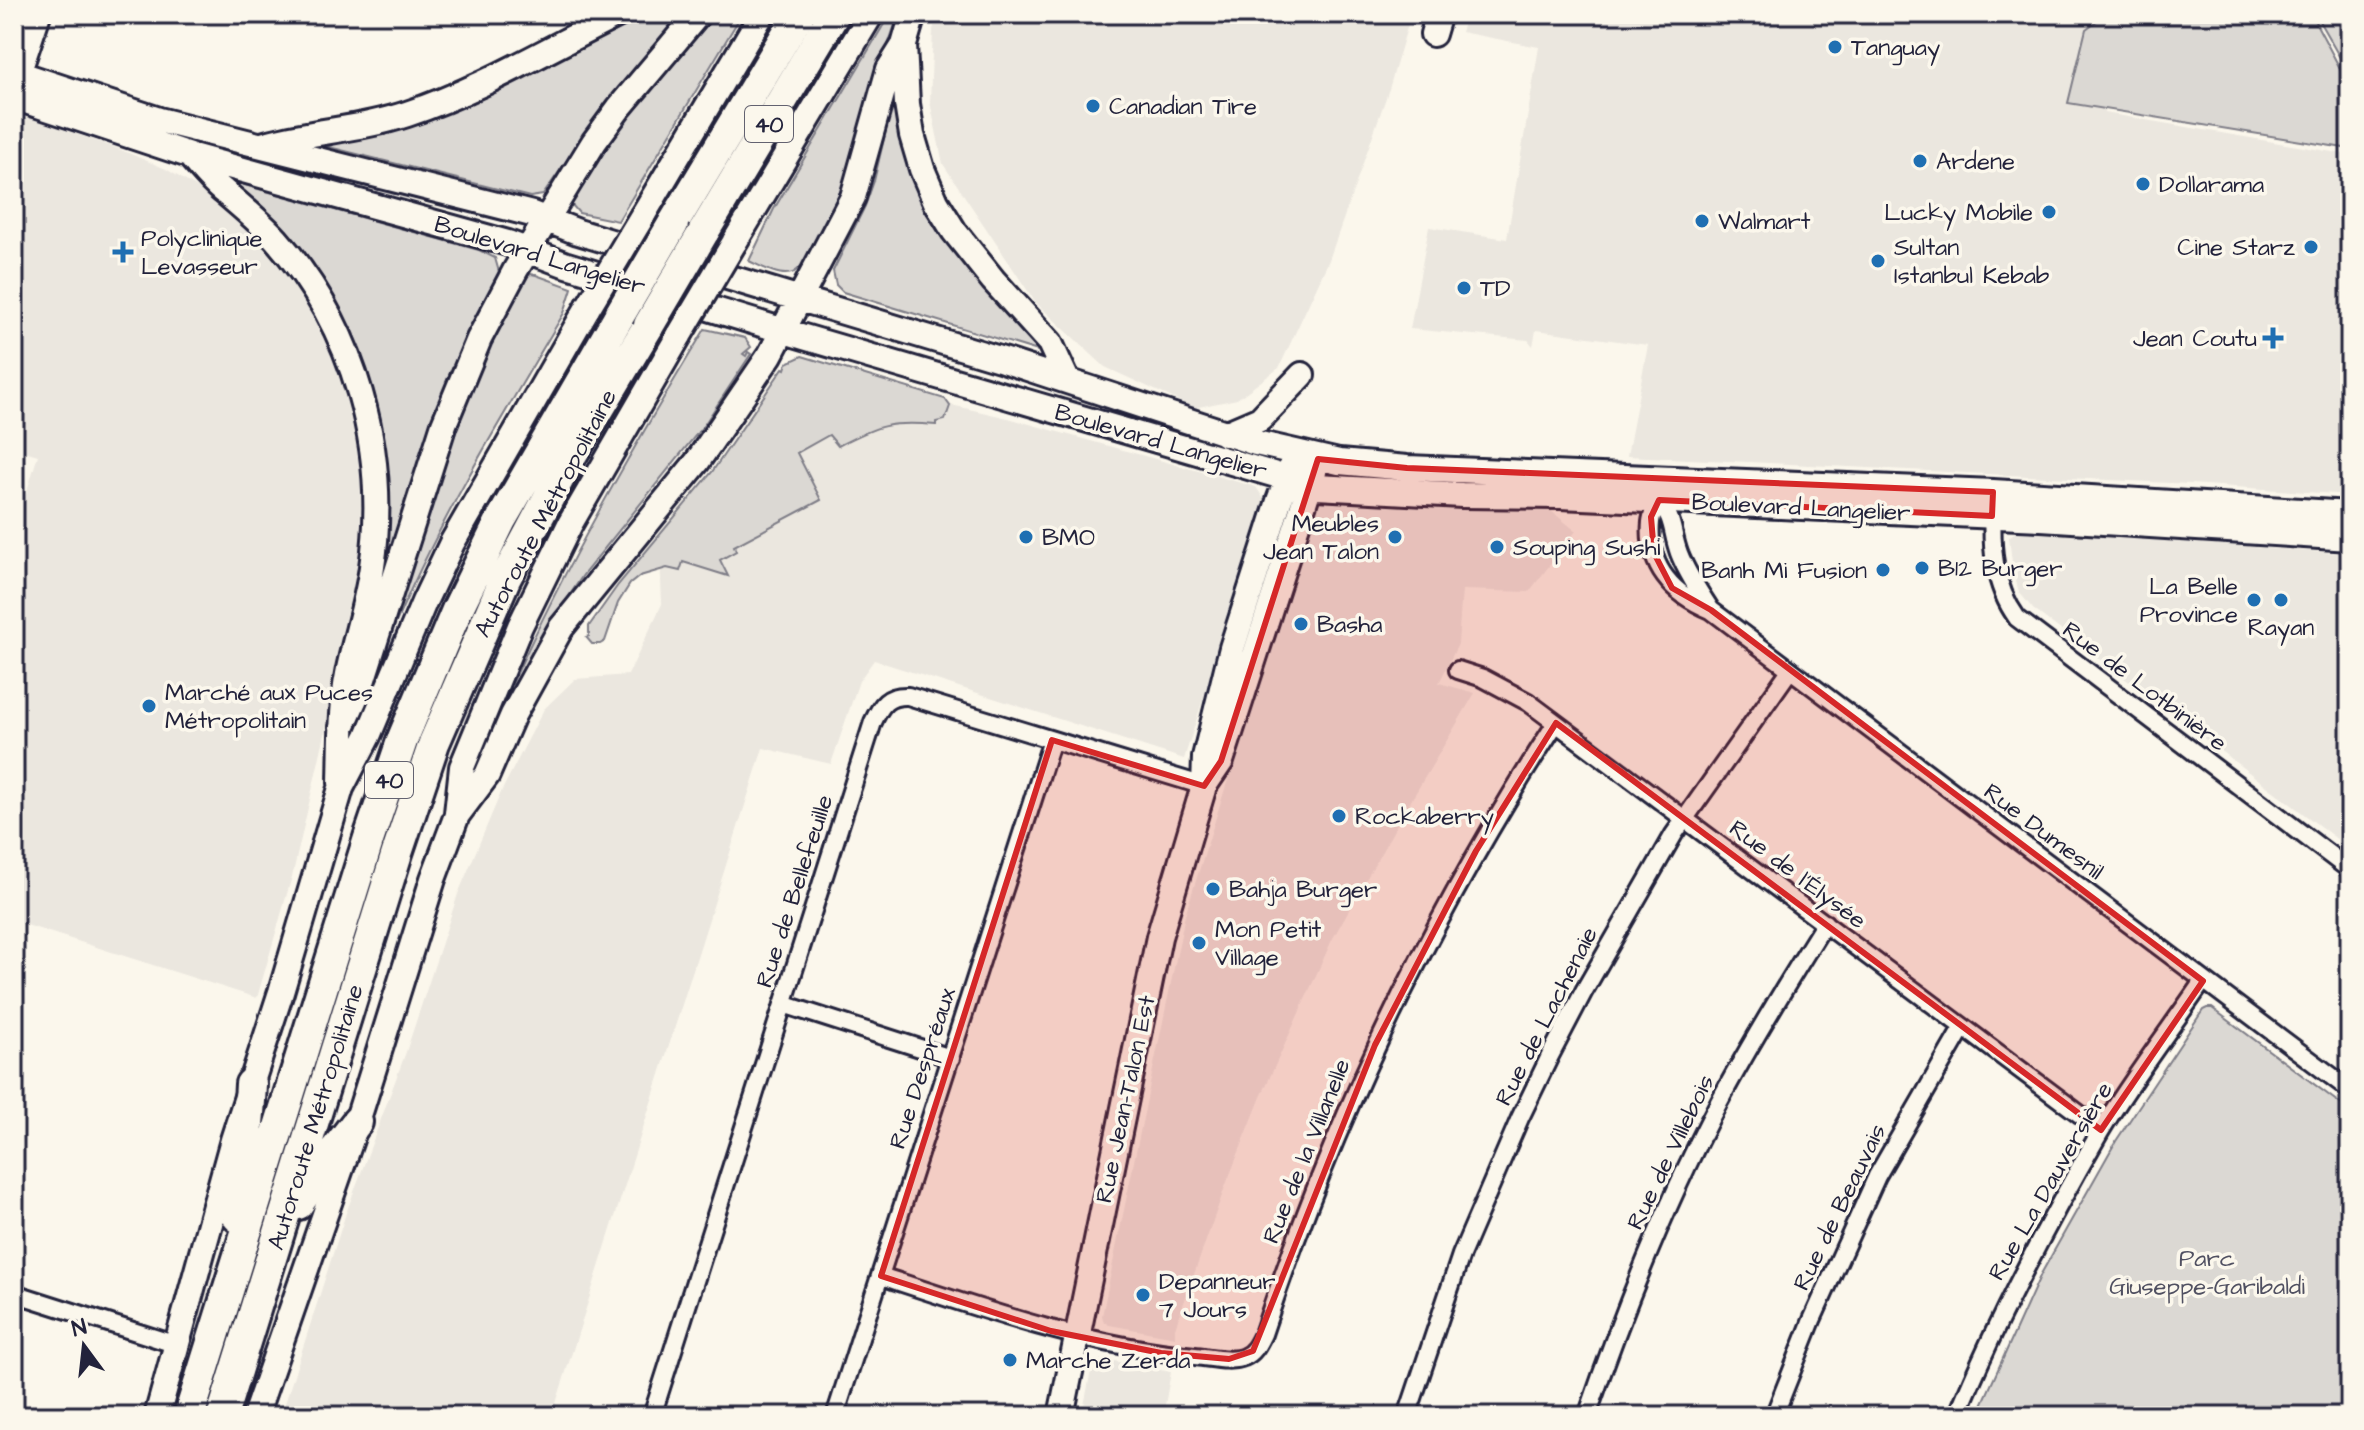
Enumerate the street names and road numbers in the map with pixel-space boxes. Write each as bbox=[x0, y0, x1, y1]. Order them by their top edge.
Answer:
road number: 40 bbox=[745, 106, 793, 142]
street label: Boulevard Langelier bbox=[430, 208, 649, 305]
street label: Autoroute Métropolitaine bbox=[466, 384, 626, 643]
street label: Boulevard Langelier bbox=[1050, 395, 1271, 489]
street label: Boulevard Langelier bbox=[1691, 485, 1911, 532]
street label: Rue de Lotbinière bbox=[2055, 613, 2234, 760]
road number: 40 bbox=[365, 762, 413, 798]
street label: Rue Dumesnil bbox=[1976, 775, 2111, 888]
street label: Rue de Bellefeuille bbox=[748, 790, 842, 992]
street label: Rue de l'Élysée bbox=[1721, 812, 1873, 938]
street label: Rue de Lachenaie bbox=[1487, 921, 1607, 1112]
street label: Autoroute Métropolitaine bbox=[259, 980, 373, 1254]
street label: Rue Despréaux bbox=[881, 983, 965, 1153]
street label: Rue Jean-Talon Est bbox=[1087, 992, 1165, 1206]
street label: Rue de la Villanelle bbox=[1254, 1054, 1359, 1249]
street label: Rue de Villebois bbox=[1619, 1069, 1723, 1236]
street label: Rue La Dauversière bbox=[1980, 1076, 2122, 1287]
street label: Rue de Beauvais bbox=[1785, 1118, 1895, 1296]

